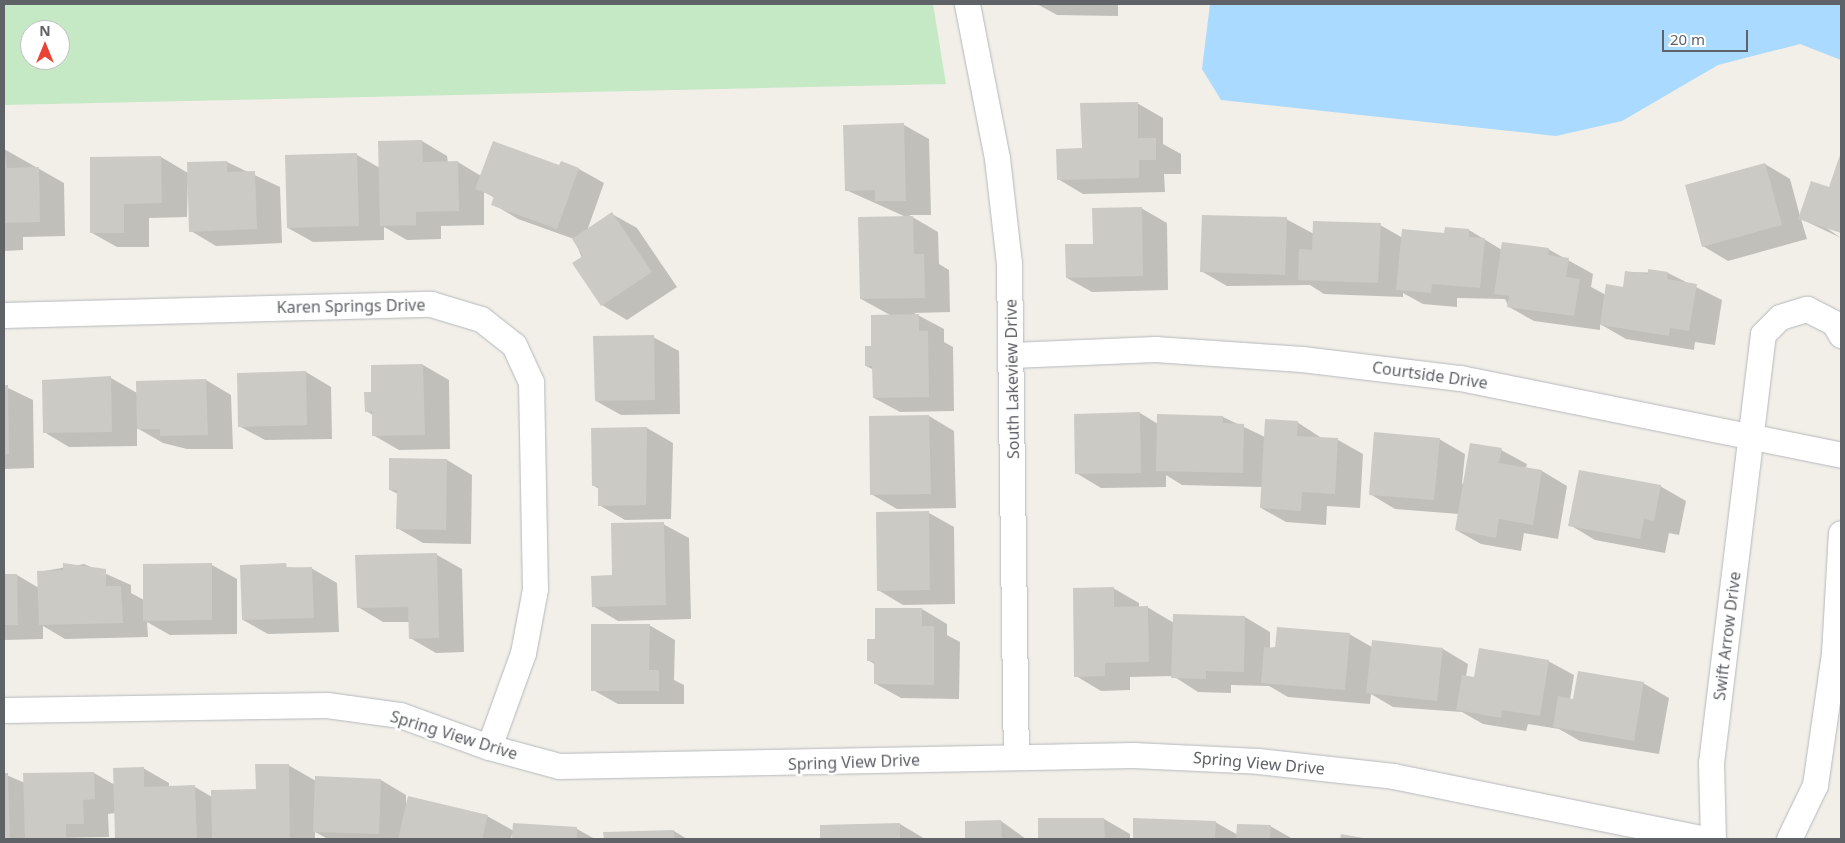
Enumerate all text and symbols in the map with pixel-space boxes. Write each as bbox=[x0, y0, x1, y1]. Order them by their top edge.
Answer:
north arrow bbox=[20, 20, 70, 70]
scale bar bbox=[1665, 20, 1751, 52]
text: N bbox=[39, 21, 51, 40]
text: 20 m bbox=[1670, 29, 1705, 49]
street label: Karen Springs Drive bbox=[276, 295, 426, 317]
street label: South Lakeview Drive bbox=[1001, 299, 1023, 459]
street label: Courtside Drive bbox=[1371, 357, 1489, 393]
street label: Swift Arrow Drive bbox=[1710, 570, 1744, 702]
street label: Spring View Drive bbox=[388, 707, 520, 763]
street label: Spring View Drive bbox=[1192, 748, 1326, 778]
street label: Spring View Drive bbox=[788, 750, 920, 774]

